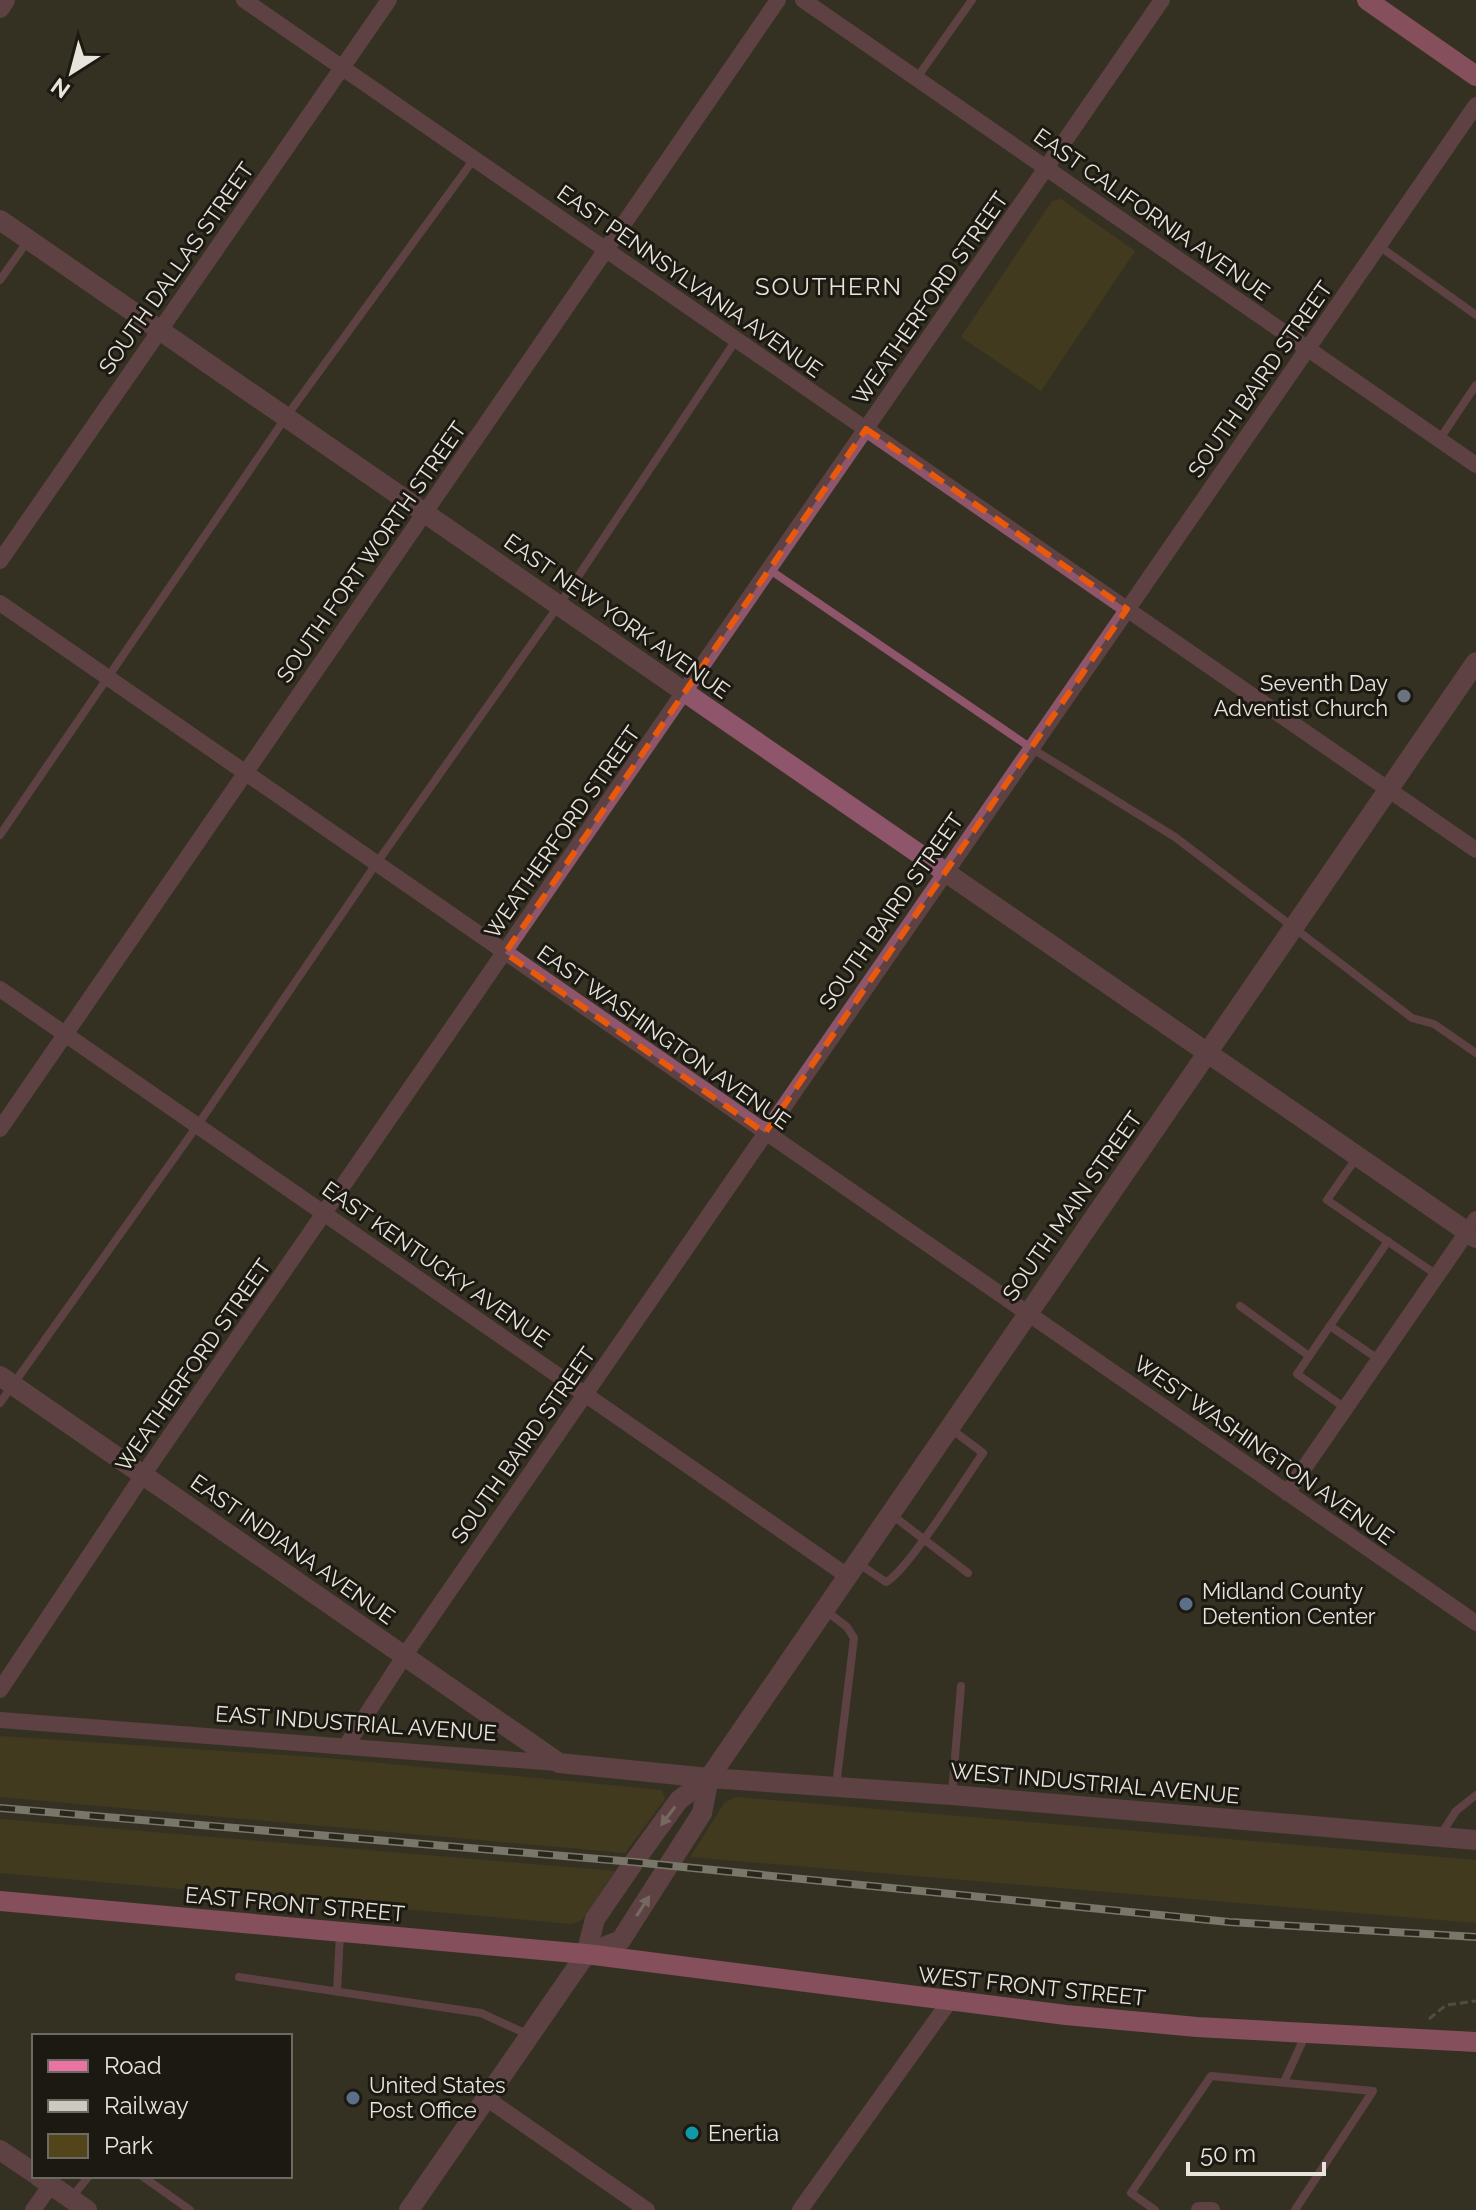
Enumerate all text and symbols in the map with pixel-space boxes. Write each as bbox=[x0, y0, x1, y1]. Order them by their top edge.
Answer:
north arrow bbox=[32, 32, 112, 112]
text: N bbox=[46, 73, 75, 104]
street label: EAST CALIFORNIA AVENUE bbox=[1029, 123, 1275, 305]
street label: SOUTH DALLAS STREET bbox=[93, 157, 259, 379]
street label: EAST PENNSYLVANIA AVENUE bbox=[552, 179, 828, 383]
street label: WEATHERFORD STREET bbox=[847, 186, 1014, 409]
district label: SOUTHERN bbox=[755, 272, 903, 301]
street label: SOUTH BAIRD STREET bbox=[1182, 275, 1338, 482]
street label: SOUTH FORT WORTH STREET bbox=[271, 416, 472, 687]
street label: EAST NEW YORK AVENUE bbox=[499, 528, 735, 704]
place label: Seventh Day Adventist Church bbox=[1214, 670, 1388, 721]
marker: Seventh Day Adventist Church bbox=[1395, 687, 1413, 705]
street label: WEATHERFORD STREET bbox=[479, 720, 646, 943]
street label: SOUTH BAIRD STREET bbox=[813, 807, 969, 1014]
street label: EAST WASHINGTON AVENUE bbox=[532, 939, 796, 1135]
street label: SOUTH MAIN STREET bbox=[997, 1106, 1148, 1306]
street label: EAST KENTUCKY AVENUE bbox=[318, 1176, 554, 1352]
street label: WEATHERFORD STREET bbox=[110, 1253, 277, 1476]
street label: SOUTH BAIRD STREET bbox=[445, 1341, 601, 1548]
street label: WEST WASHINGTON AVENUE bbox=[1129, 1350, 1399, 1550]
street label: EAST INDIANA AVENUE bbox=[186, 1469, 400, 1629]
place label: Midland County Detention Center bbox=[1202, 1578, 1376, 1629]
marker: Midland County Detention Center bbox=[1177, 1595, 1195, 1613]
street label: EAST INDUSTRIAL AVENUE bbox=[214, 1700, 498, 1746]
street label: WEST INDUSTRIAL AVENUE bbox=[949, 1757, 1241, 1809]
one-way arrow bbox=[660, 1806, 676, 1826]
street label: EAST FRONT STREET bbox=[184, 1881, 406, 1927]
one-way arrow bbox=[635, 1896, 650, 1917]
street label: WEST FRONT STREET bbox=[917, 1961, 1148, 2011]
legend bbox=[32, 2034, 292, 2178]
text: Road bbox=[104, 2051, 162, 2080]
place label: United States Post Office bbox=[369, 2072, 506, 2123]
marker: United States Post Office bbox=[344, 2089, 362, 2107]
text: Railway bbox=[104, 2091, 189, 2120]
place label: Enertia bbox=[708, 2120, 779, 2146]
marker: Enertia bbox=[683, 2124, 701, 2142]
scale bar bbox=[1188, 2126, 1324, 2176]
text: Park bbox=[104, 2131, 153, 2160]
text: 50 m bbox=[1200, 2139, 1256, 2168]

